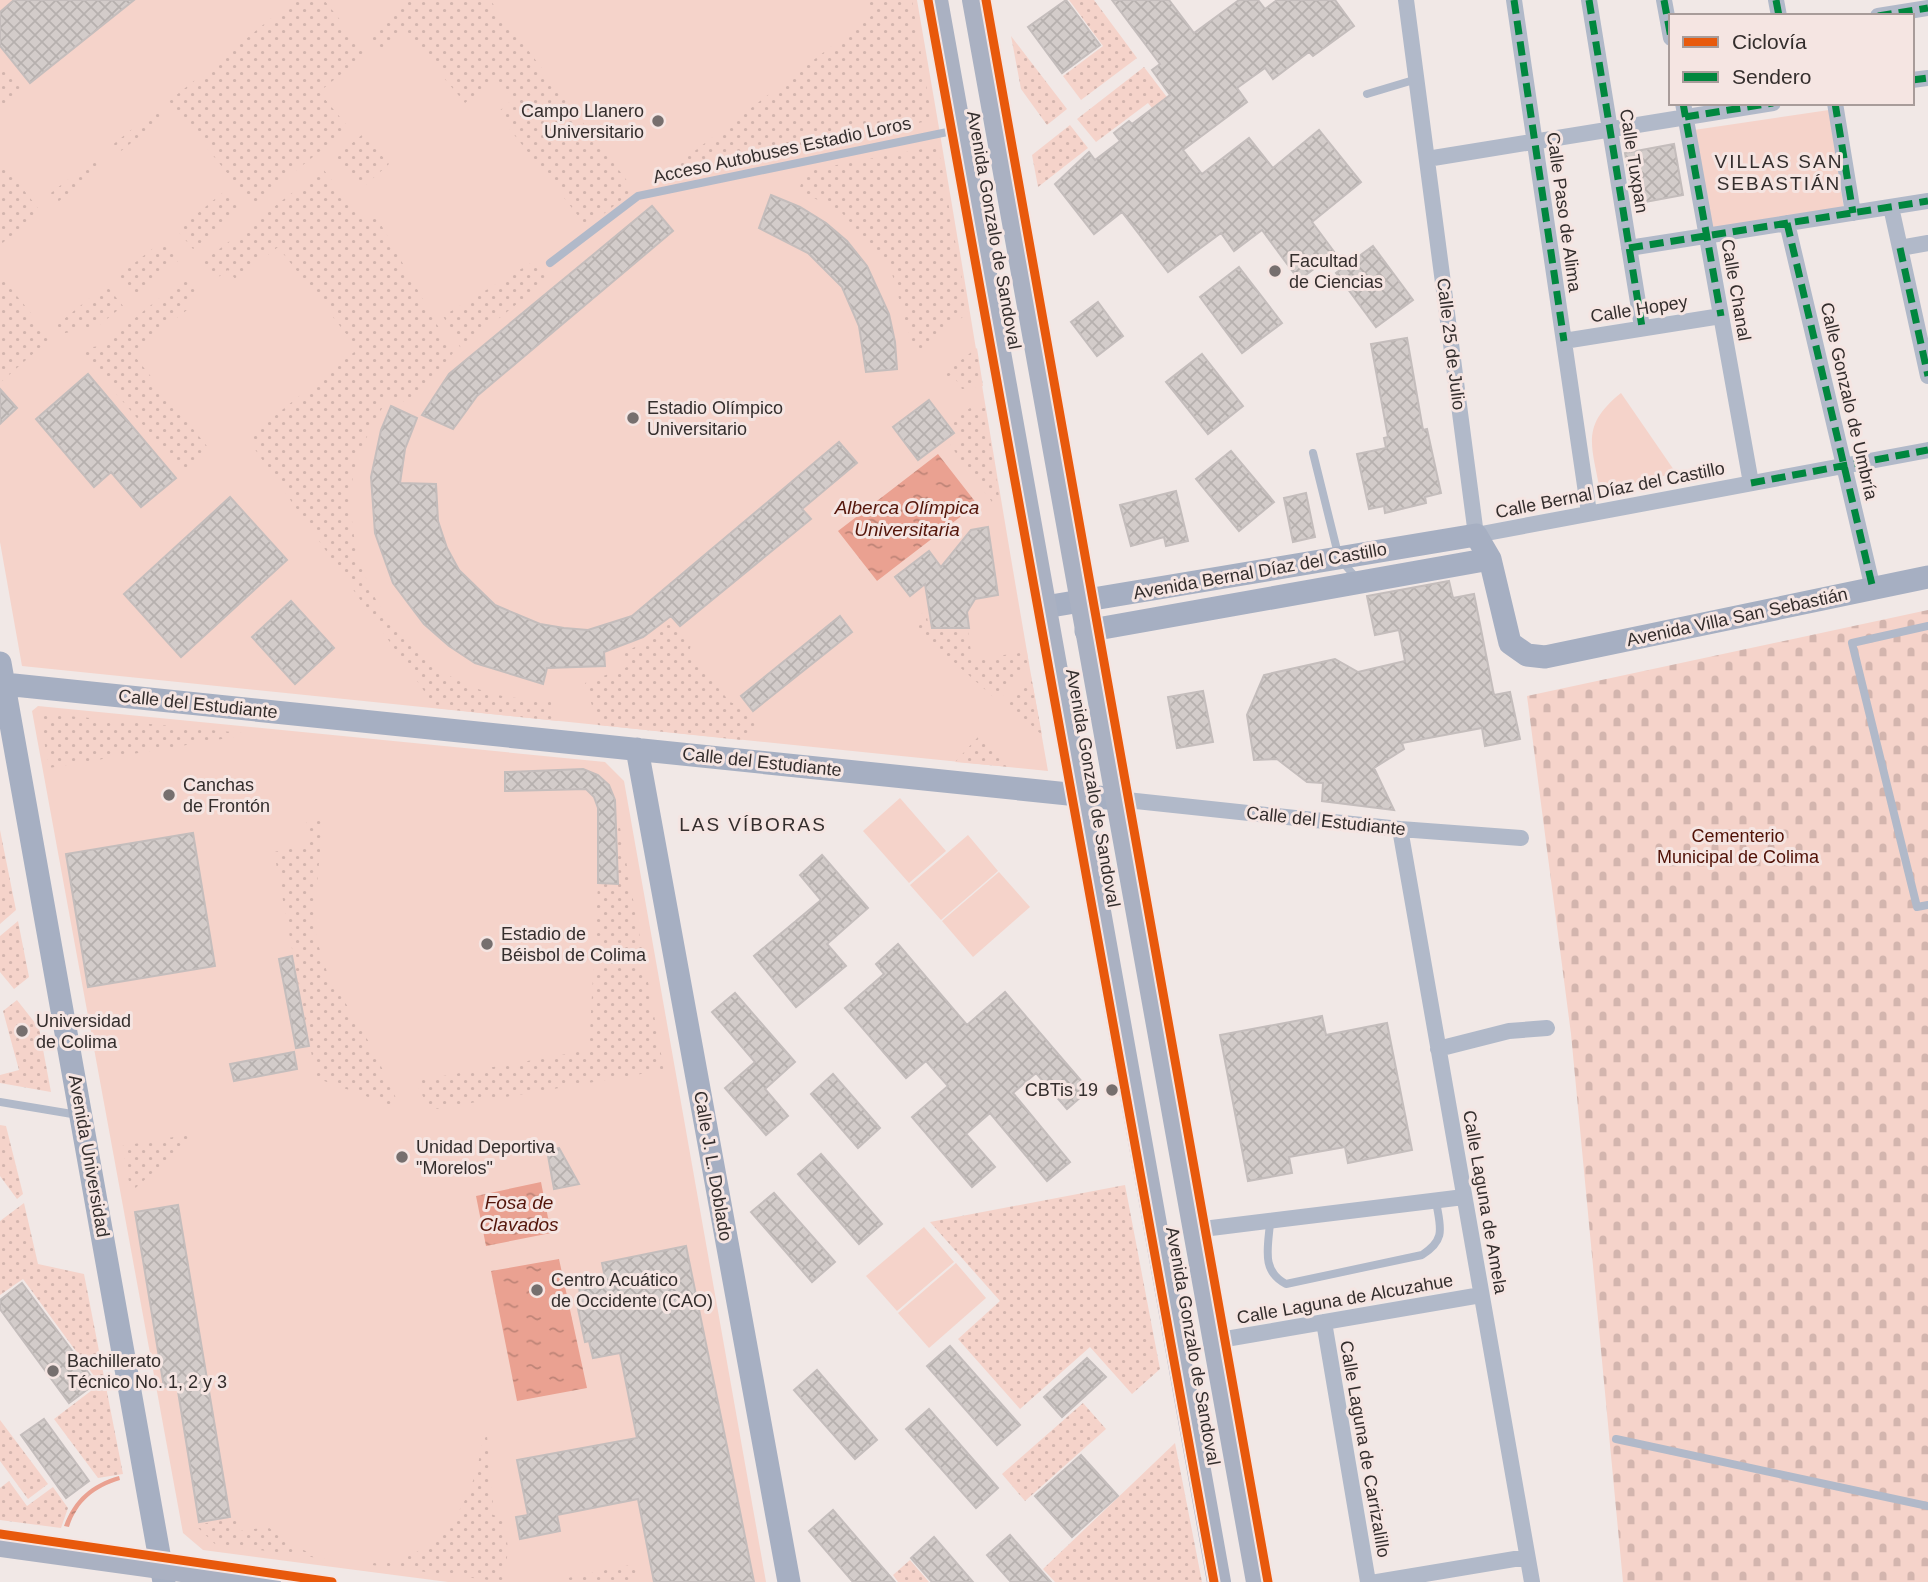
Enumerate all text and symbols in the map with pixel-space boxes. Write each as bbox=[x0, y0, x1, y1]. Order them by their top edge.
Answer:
legend bbox=[1669, 14, 1914, 105]
text: Ciclovía bbox=[1732, 30, 1807, 53]
text: Sendero bbox=[1732, 65, 1811, 88]
place label: Campo Llanero Universitario bbox=[521, 101, 644, 142]
street label: Calle Tuxpan bbox=[1616, 108, 1652, 214]
street label: Avenida Gonzalo de Sandoval bbox=[963, 109, 1025, 351]
marker: Campo Llanero Universitario bbox=[650, 113, 666, 129]
street label: Acceso Autobuses Estadio Loros bbox=[651, 113, 913, 187]
street label: Calle Paso de Alima bbox=[1543, 131, 1585, 294]
district label: VILLAS SAN SEBASTIÁN bbox=[1715, 151, 1843, 194]
street label: Calle Chanal bbox=[1717, 238, 1755, 342]
place label: Facultad de Ciencias bbox=[1289, 251, 1383, 292]
marker: Facultad de Ciencias bbox=[1267, 263, 1283, 279]
street label: Calle 25 de Julio bbox=[1433, 277, 1469, 411]
street label: Calle Hopey bbox=[1589, 291, 1689, 327]
street label: Calle Gonzalo de Umbría bbox=[1817, 300, 1882, 503]
place label: Estadio Olímpico Universitario bbox=[647, 398, 783, 439]
marker: Estadio Olímpico Universitario bbox=[625, 410, 641, 426]
street label: Calle Bernal Díaz del Castillo bbox=[1494, 458, 1726, 522]
water label: Alberca Olímpica Universitaria bbox=[834, 497, 979, 540]
street label: Avenida Bernal Díaz del Castillo bbox=[1132, 539, 1388, 603]
street label: Avenida Villa San Sebastián bbox=[1625, 584, 1849, 650]
street label: Avenida Gonzalo de Sandoval bbox=[1062, 667, 1124, 909]
street label: Calle del Estudiante bbox=[117, 686, 279, 722]
street label: Calle del Estudiante bbox=[681, 744, 843, 780]
place label: Canchas de Frontón bbox=[183, 775, 270, 816]
marker: Canchas de Frontón bbox=[161, 787, 177, 803]
street label: Calle del Estudiante bbox=[1245, 803, 1407, 839]
district label: LAS VÍBORAS bbox=[679, 814, 827, 835]
park label: Cementerio Municipal de Colima bbox=[1657, 826, 1820, 867]
place label: Estadio de Béisbol de Colima bbox=[501, 924, 647, 965]
marker: Estadio de Béisbol de Colima bbox=[479, 936, 495, 952]
place label: Universidad de Colima bbox=[36, 1011, 131, 1052]
marker: Universidad de Colima bbox=[14, 1023, 30, 1039]
street label: Avenida Universidad bbox=[65, 1073, 113, 1239]
place label: CBTis 19 bbox=[1025, 1080, 1098, 1100]
marker: CBTis 19 bbox=[1104, 1082, 1120, 1098]
street label: Calle J. L. Doblado bbox=[690, 1089, 736, 1243]
street label: Calle Laguna de Amela bbox=[1459, 1109, 1511, 1296]
place label: Unidad Deportiva "Morelos" bbox=[416, 1137, 556, 1178]
marker: Unidad Deportiva "Morelos" bbox=[394, 1149, 410, 1165]
water label: Fosa de Clavados bbox=[479, 1192, 559, 1235]
street label: Avenida Gonzalo de Sandoval bbox=[1162, 1225, 1224, 1467]
place label: Centro Acuático de Occidente (CAO) bbox=[551, 1270, 713, 1311]
street label: Calle Laguna de Alcuzahue bbox=[1235, 1270, 1455, 1328]
marker: Centro Acuático de Occidente (CAO) bbox=[529, 1282, 545, 1298]
street label: Calle Laguna de Carrizalillo bbox=[1336, 1339, 1394, 1559]
place label: Bachillerato Técnico No. 1, 2 y 3 bbox=[67, 1351, 227, 1392]
marker: Bachillerato Técnico No. 1, 2 y 3 bbox=[45, 1363, 61, 1379]

